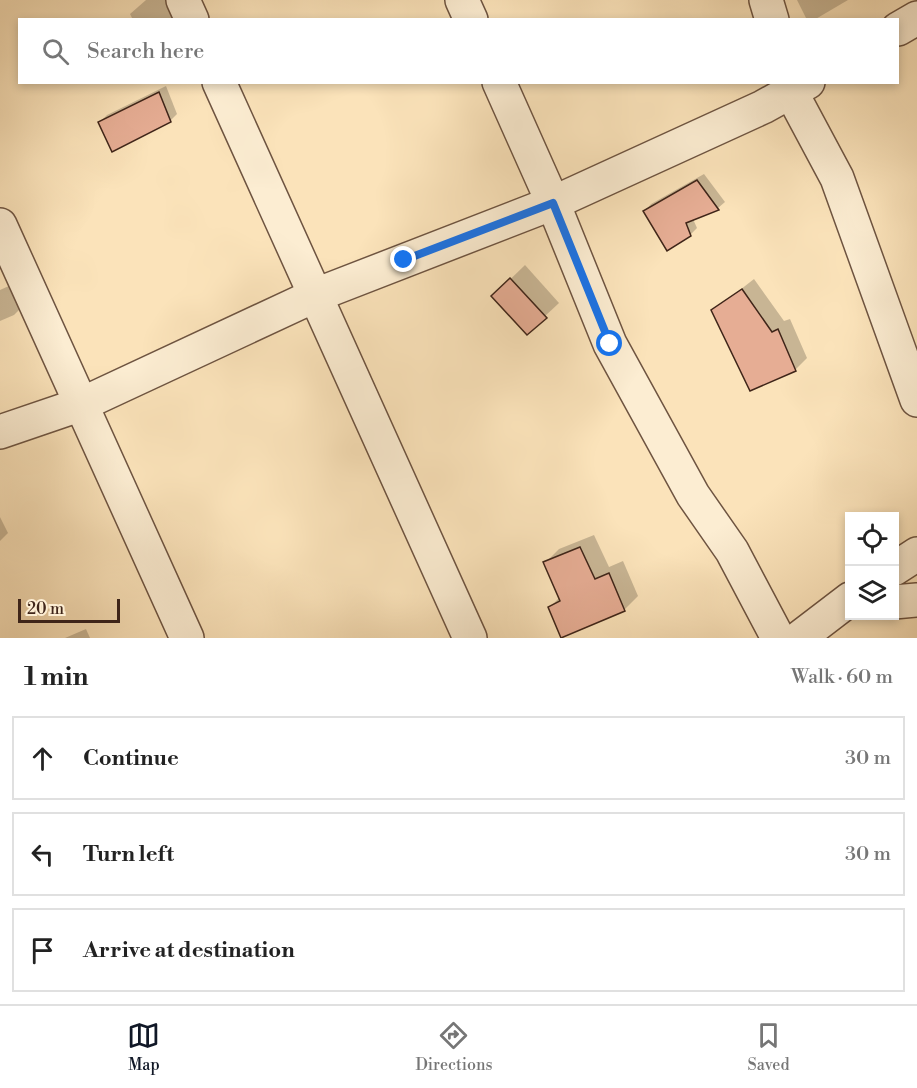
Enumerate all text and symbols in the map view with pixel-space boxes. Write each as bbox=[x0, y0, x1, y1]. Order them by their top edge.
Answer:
search box bbox=[18, 18, 899, 84]
icon: search bbox=[39, 35, 72, 68]
text: Search here bbox=[87, 38, 204, 65]
route end bbox=[390, 246, 416, 272]
route start bbox=[596, 330, 622, 356]
map controls bbox=[845, 512, 899, 620]
button: locate bbox=[845, 512, 899, 566]
button: layers bbox=[845, 566, 899, 620]
scale bar bbox=[18, 596, 120, 624]
text: 20 m bbox=[27, 599, 64, 619]
text: 1 min bbox=[24, 661, 89, 693]
text: Walk · 60 m bbox=[791, 665, 893, 690]
icon: ahead bbox=[26, 742, 59, 775]
text: Continue bbox=[83, 745, 179, 772]
text: 30 m bbox=[845, 746, 891, 771]
icon: left bbox=[26, 838, 59, 871]
text: Turn left bbox=[83, 841, 174, 868]
text: 30 m bbox=[845, 842, 891, 867]
icon: arrive bbox=[26, 934, 59, 967]
text: Arrive at destination bbox=[83, 937, 295, 964]
tab: Map bbox=[127, 1019, 160, 1075]
tab: Directions bbox=[415, 1019, 493, 1075]
tab: Saved bbox=[747, 1019, 790, 1075]

